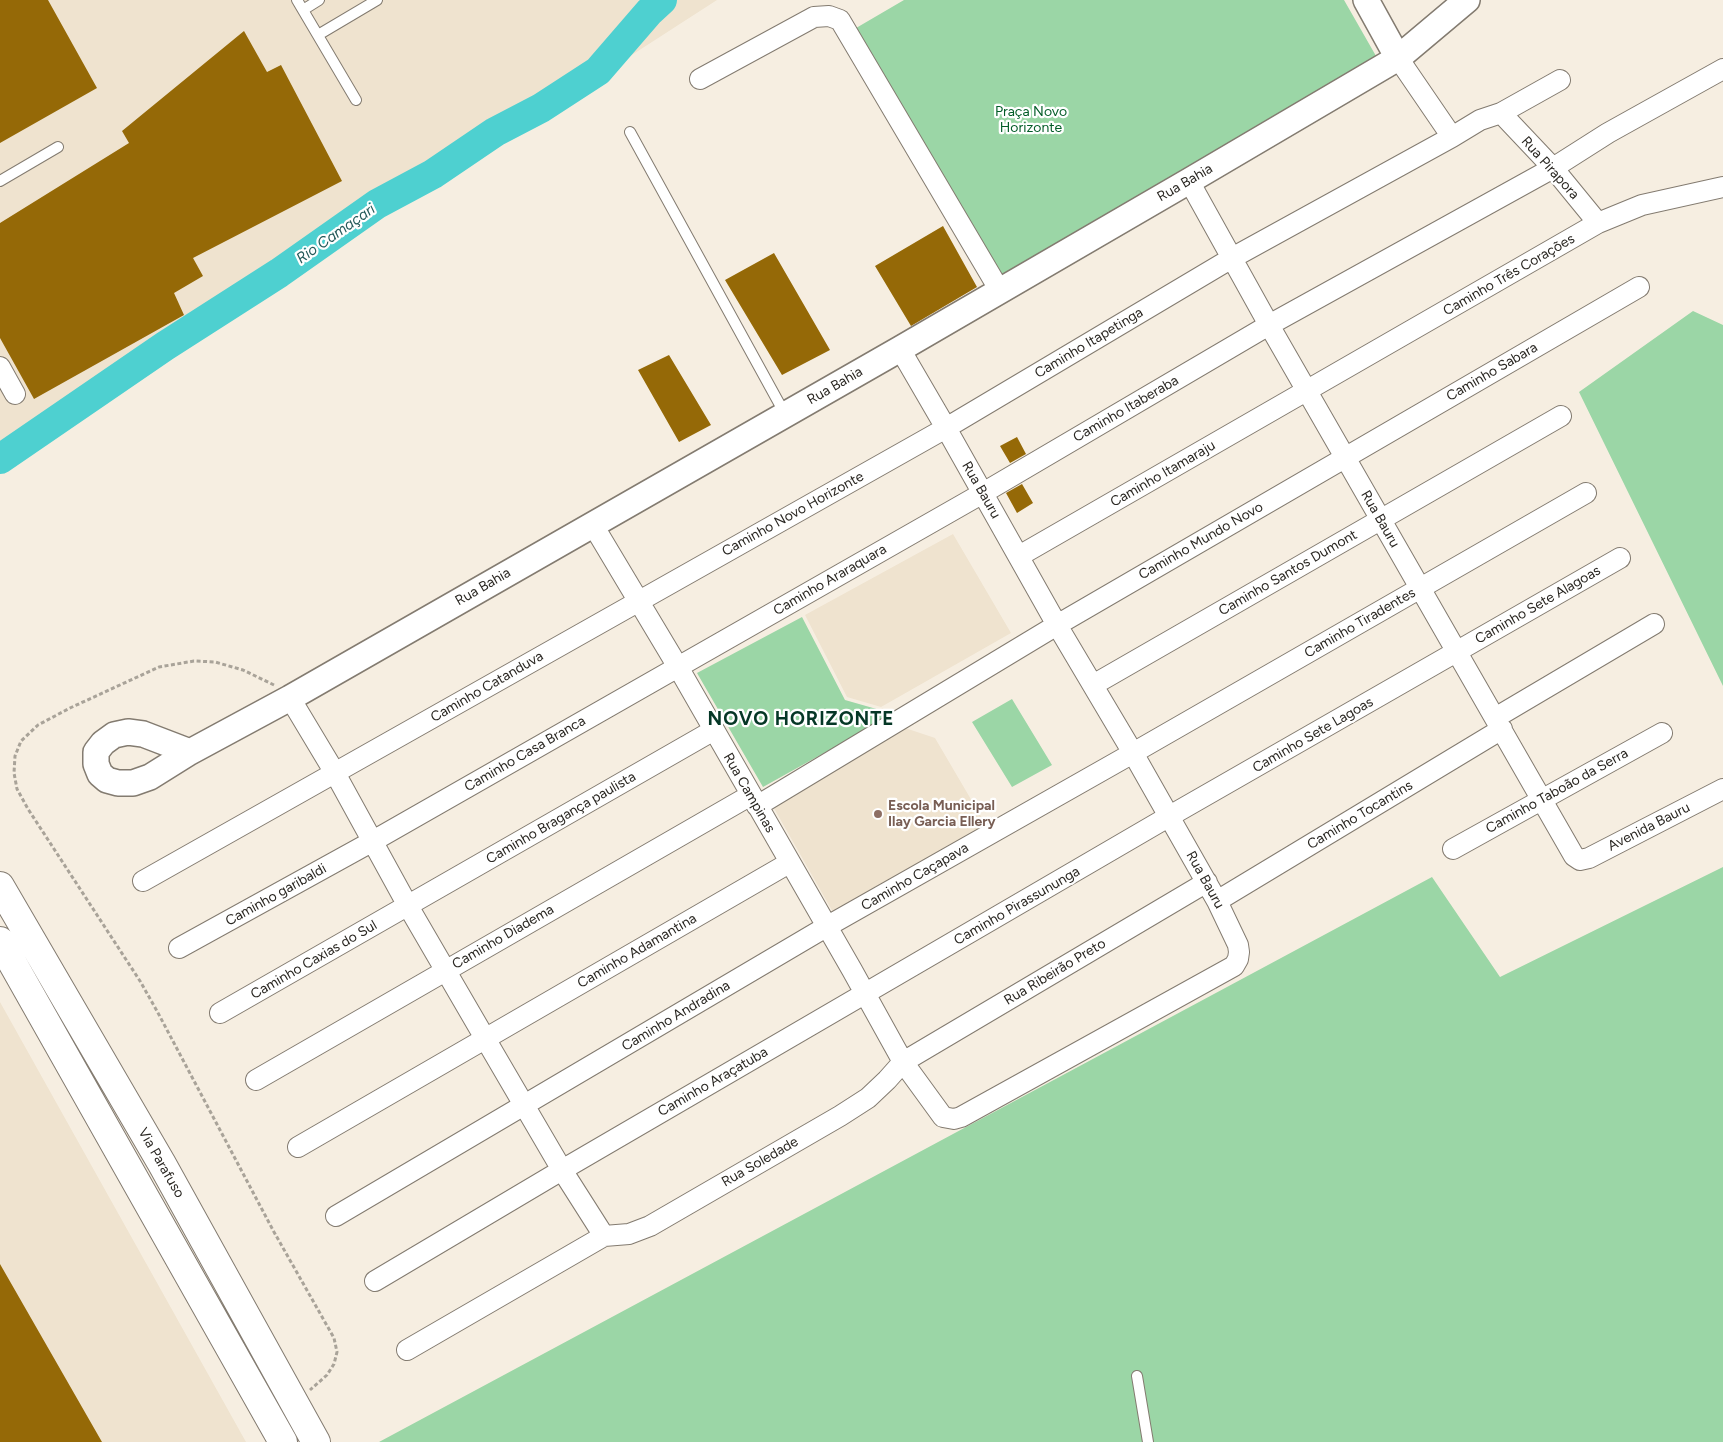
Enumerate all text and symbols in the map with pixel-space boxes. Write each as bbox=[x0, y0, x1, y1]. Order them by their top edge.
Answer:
park label: Praça Novo Horizonte bbox=[995, 104, 1067, 136]
street label: Rua Pirapora bbox=[1517, 133, 1583, 203]
street label: Rua Bahia bbox=[1154, 160, 1216, 206]
water label: Rio Camaçari bbox=[293, 200, 379, 268]
street label: Caminho Três Corações bbox=[1440, 230, 1578, 320]
street label: Caminho Itapetinga bbox=[1032, 304, 1146, 382]
street label: Caminho Sabara bbox=[1443, 339, 1541, 405]
street label: Rua Bahia bbox=[804, 363, 866, 409]
street label: Caminho Itaberaba bbox=[1070, 372, 1182, 446]
street label: Caminho Itamaraju bbox=[1108, 437, 1218, 511]
street label: Rua Bauru bbox=[958, 458, 1004, 522]
street label: Caminho Novo Horizonte bbox=[719, 468, 867, 560]
street label: Rua Bauru bbox=[1357, 487, 1403, 551]
street label: Caminho Mundo Novo bbox=[1136, 499, 1266, 583]
street label: Caminho Santos Dumont bbox=[1216, 526, 1360, 620]
street label: Caminho Araraquara bbox=[770, 541, 890, 619]
street label: Caminho Sete Alagoas bbox=[1472, 562, 1604, 648]
street label: Rua Bahia bbox=[452, 564, 514, 610]
street label: Caminho Tiradentes bbox=[1301, 584, 1419, 662]
street label: Caminho Catanduva bbox=[428, 648, 546, 726]
street label: Caminho Sete Lagoas bbox=[1250, 694, 1376, 776]
district label: NOVO HORIZONTE bbox=[706, 708, 896, 730]
street label: Caminho Casa Branca bbox=[462, 712, 588, 796]
street label: Caminho Taboão da Serra bbox=[1483, 745, 1631, 837]
street label: Rua Campinas bbox=[719, 750, 779, 836]
street label: Caminho Bragança paulista bbox=[483, 768, 639, 868]
street label: Caminho Tocantins bbox=[1304, 777, 1416, 853]
place label: Escola Municipal Ilay Garcia Ellery bbox=[888, 798, 996, 830]
street label: Avenida Bauru bbox=[1605, 799, 1693, 855]
marker: Escola Municipal Ilay Garcia Ellery bbox=[872, 808, 884, 820]
street label: Caminho Caçapava bbox=[858, 839, 972, 915]
street label: Rua Bauru bbox=[1182, 848, 1228, 912]
street label: Caminho garibaldi bbox=[223, 860, 329, 930]
street label: Caminho Pirassununga bbox=[951, 863, 1083, 949]
street label: Caminho Diadema bbox=[449, 901, 557, 973]
street label: Caminho Adamantina bbox=[574, 910, 700, 992]
street label: Caminho Caxias do Sul bbox=[248, 917, 380, 1003]
street label: Rua Ribeirão Preto bbox=[1001, 935, 1109, 1009]
street label: Caminho Andradina bbox=[619, 977, 733, 1055]
street label: Caminho Araçatuba bbox=[655, 1044, 771, 1120]
street label: Via Parafuso bbox=[134, 1125, 188, 1201]
street label: Rua Soledade bbox=[719, 1133, 801, 1191]

